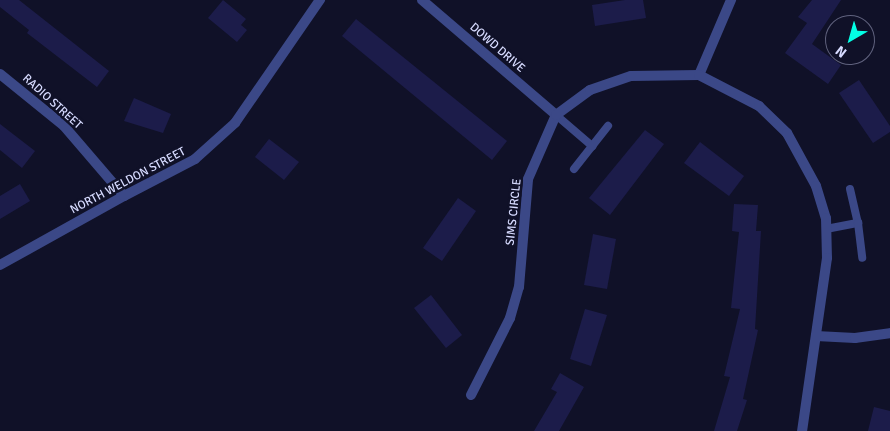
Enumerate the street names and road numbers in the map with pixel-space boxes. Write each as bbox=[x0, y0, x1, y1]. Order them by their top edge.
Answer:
street label: DOWD DRIVE bbox=[466, 20, 528, 76]
street label: RADIO STREET bbox=[19, 71, 85, 133]
street label: NORTH WELDON STREET bbox=[68, 145, 188, 217]
street label: SIMS CIRCLE bbox=[503, 178, 525, 246]

